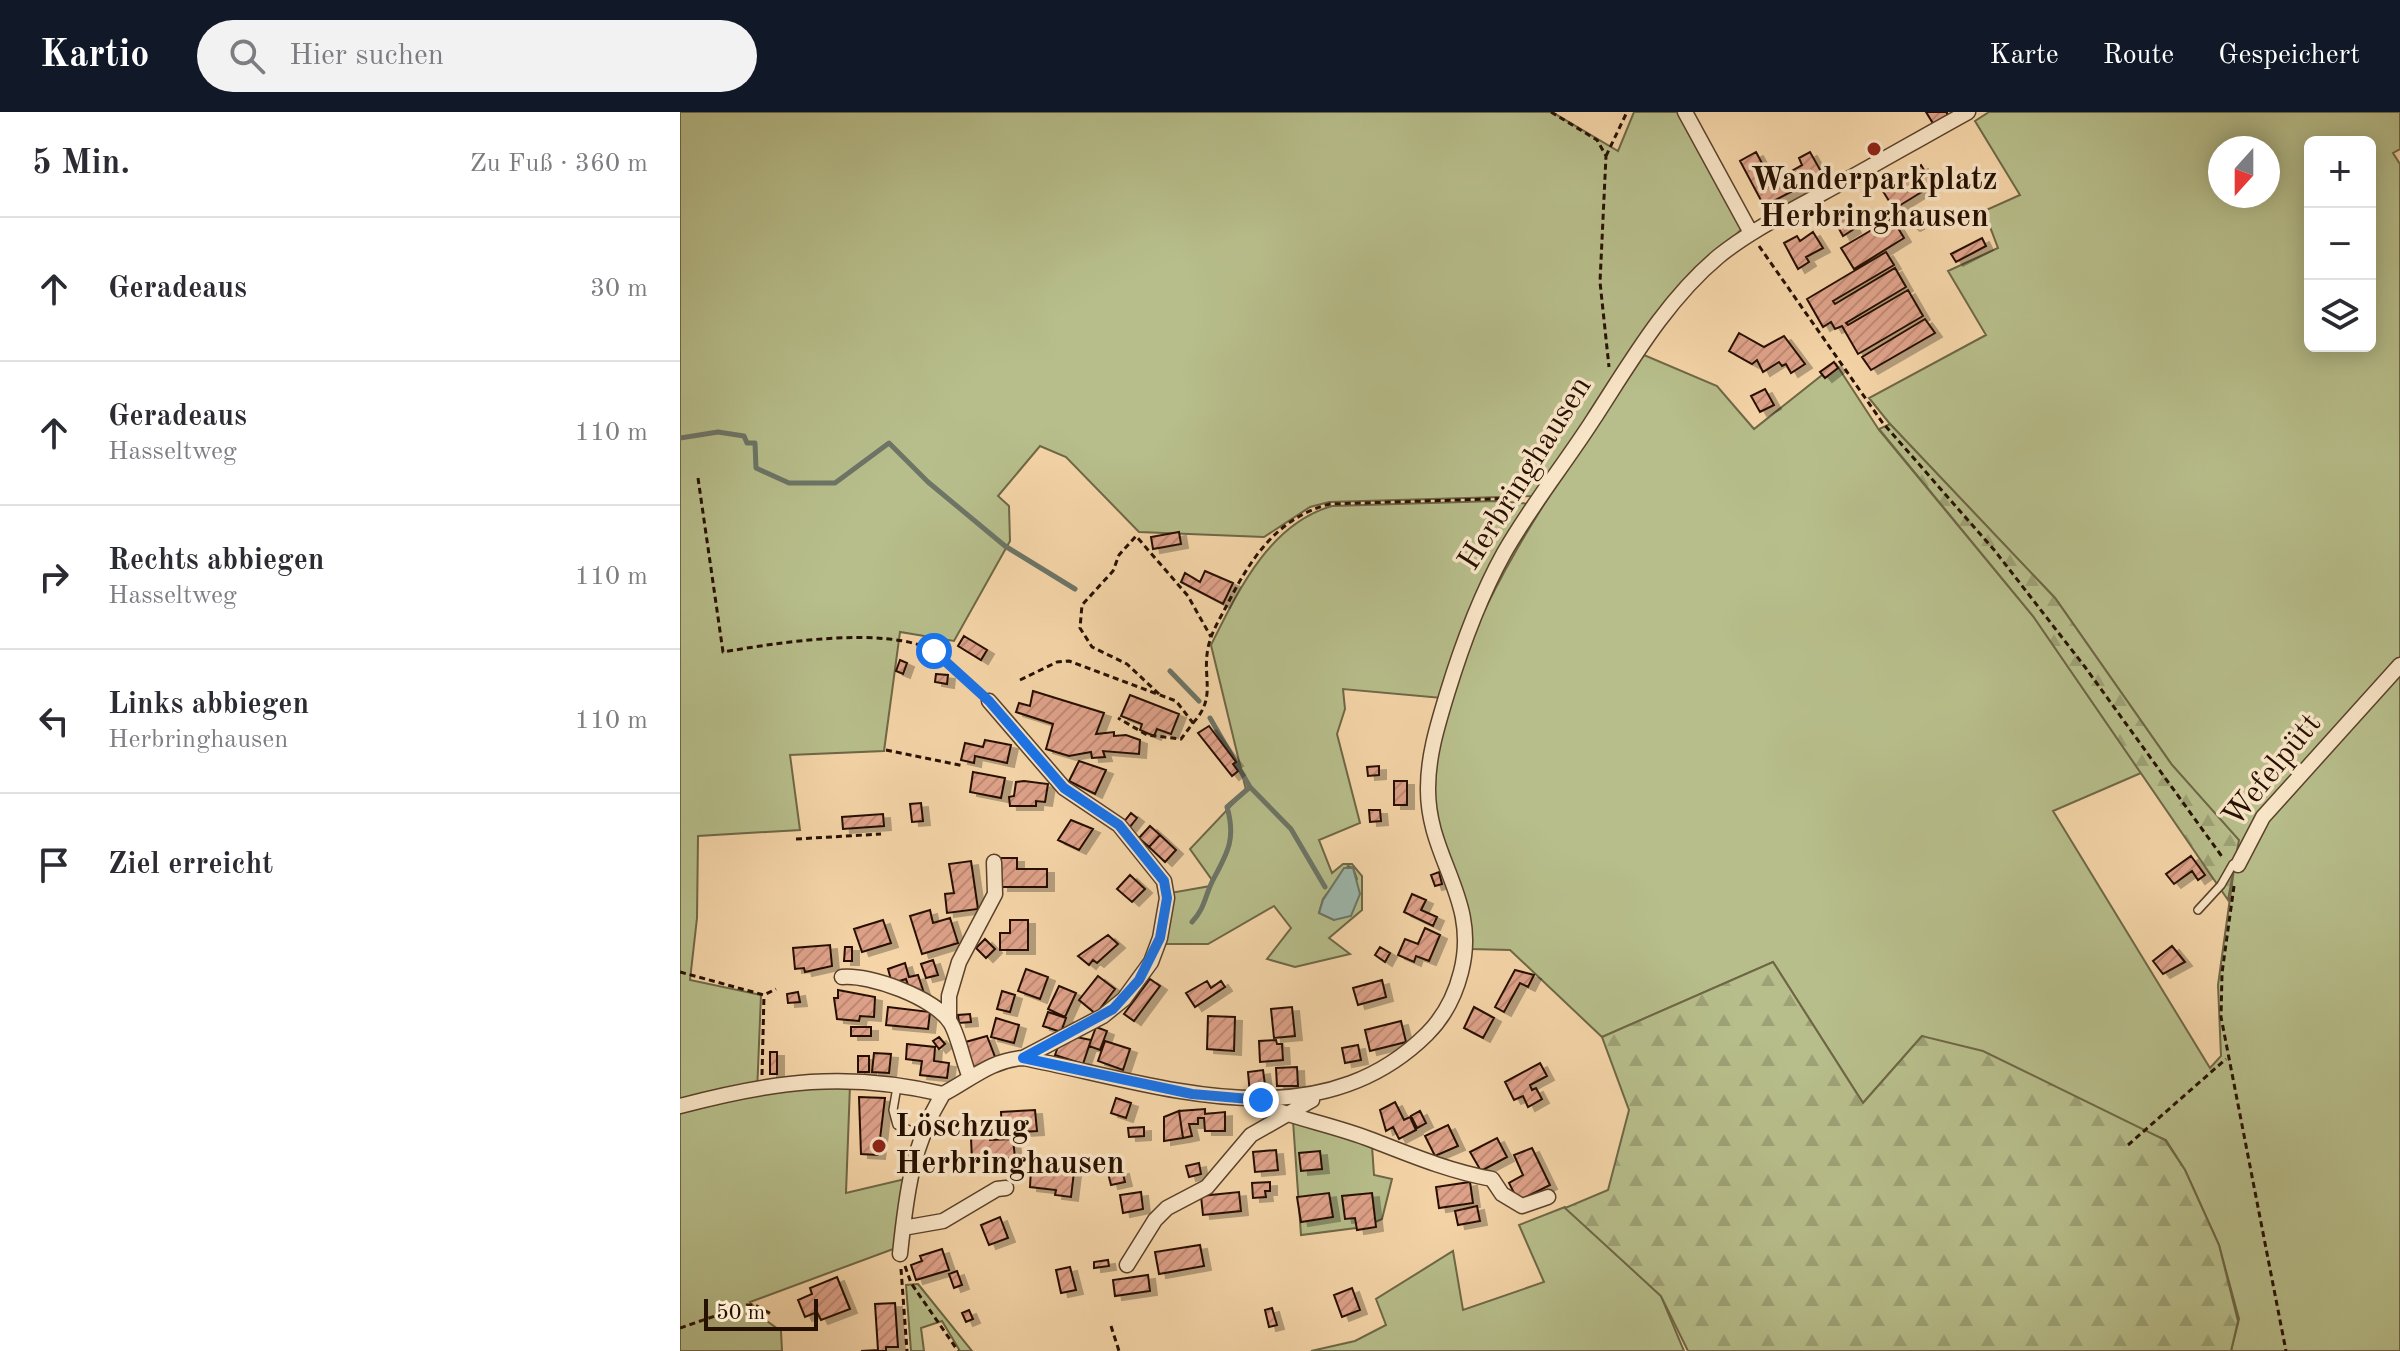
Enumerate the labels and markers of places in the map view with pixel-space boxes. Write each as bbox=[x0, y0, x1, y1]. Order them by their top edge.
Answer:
marker: Wanderparkplatz Herbringhausen bbox=[1865, 140, 1883, 158]
place label: Wanderparkplatz Herbringhausen bbox=[1751, 165, 1997, 234]
place label: Löschzug Herbringhausen bbox=[895, 1112, 1125, 1181]
marker: Löschzug Herbringhausen bbox=[870, 1137, 888, 1155]

